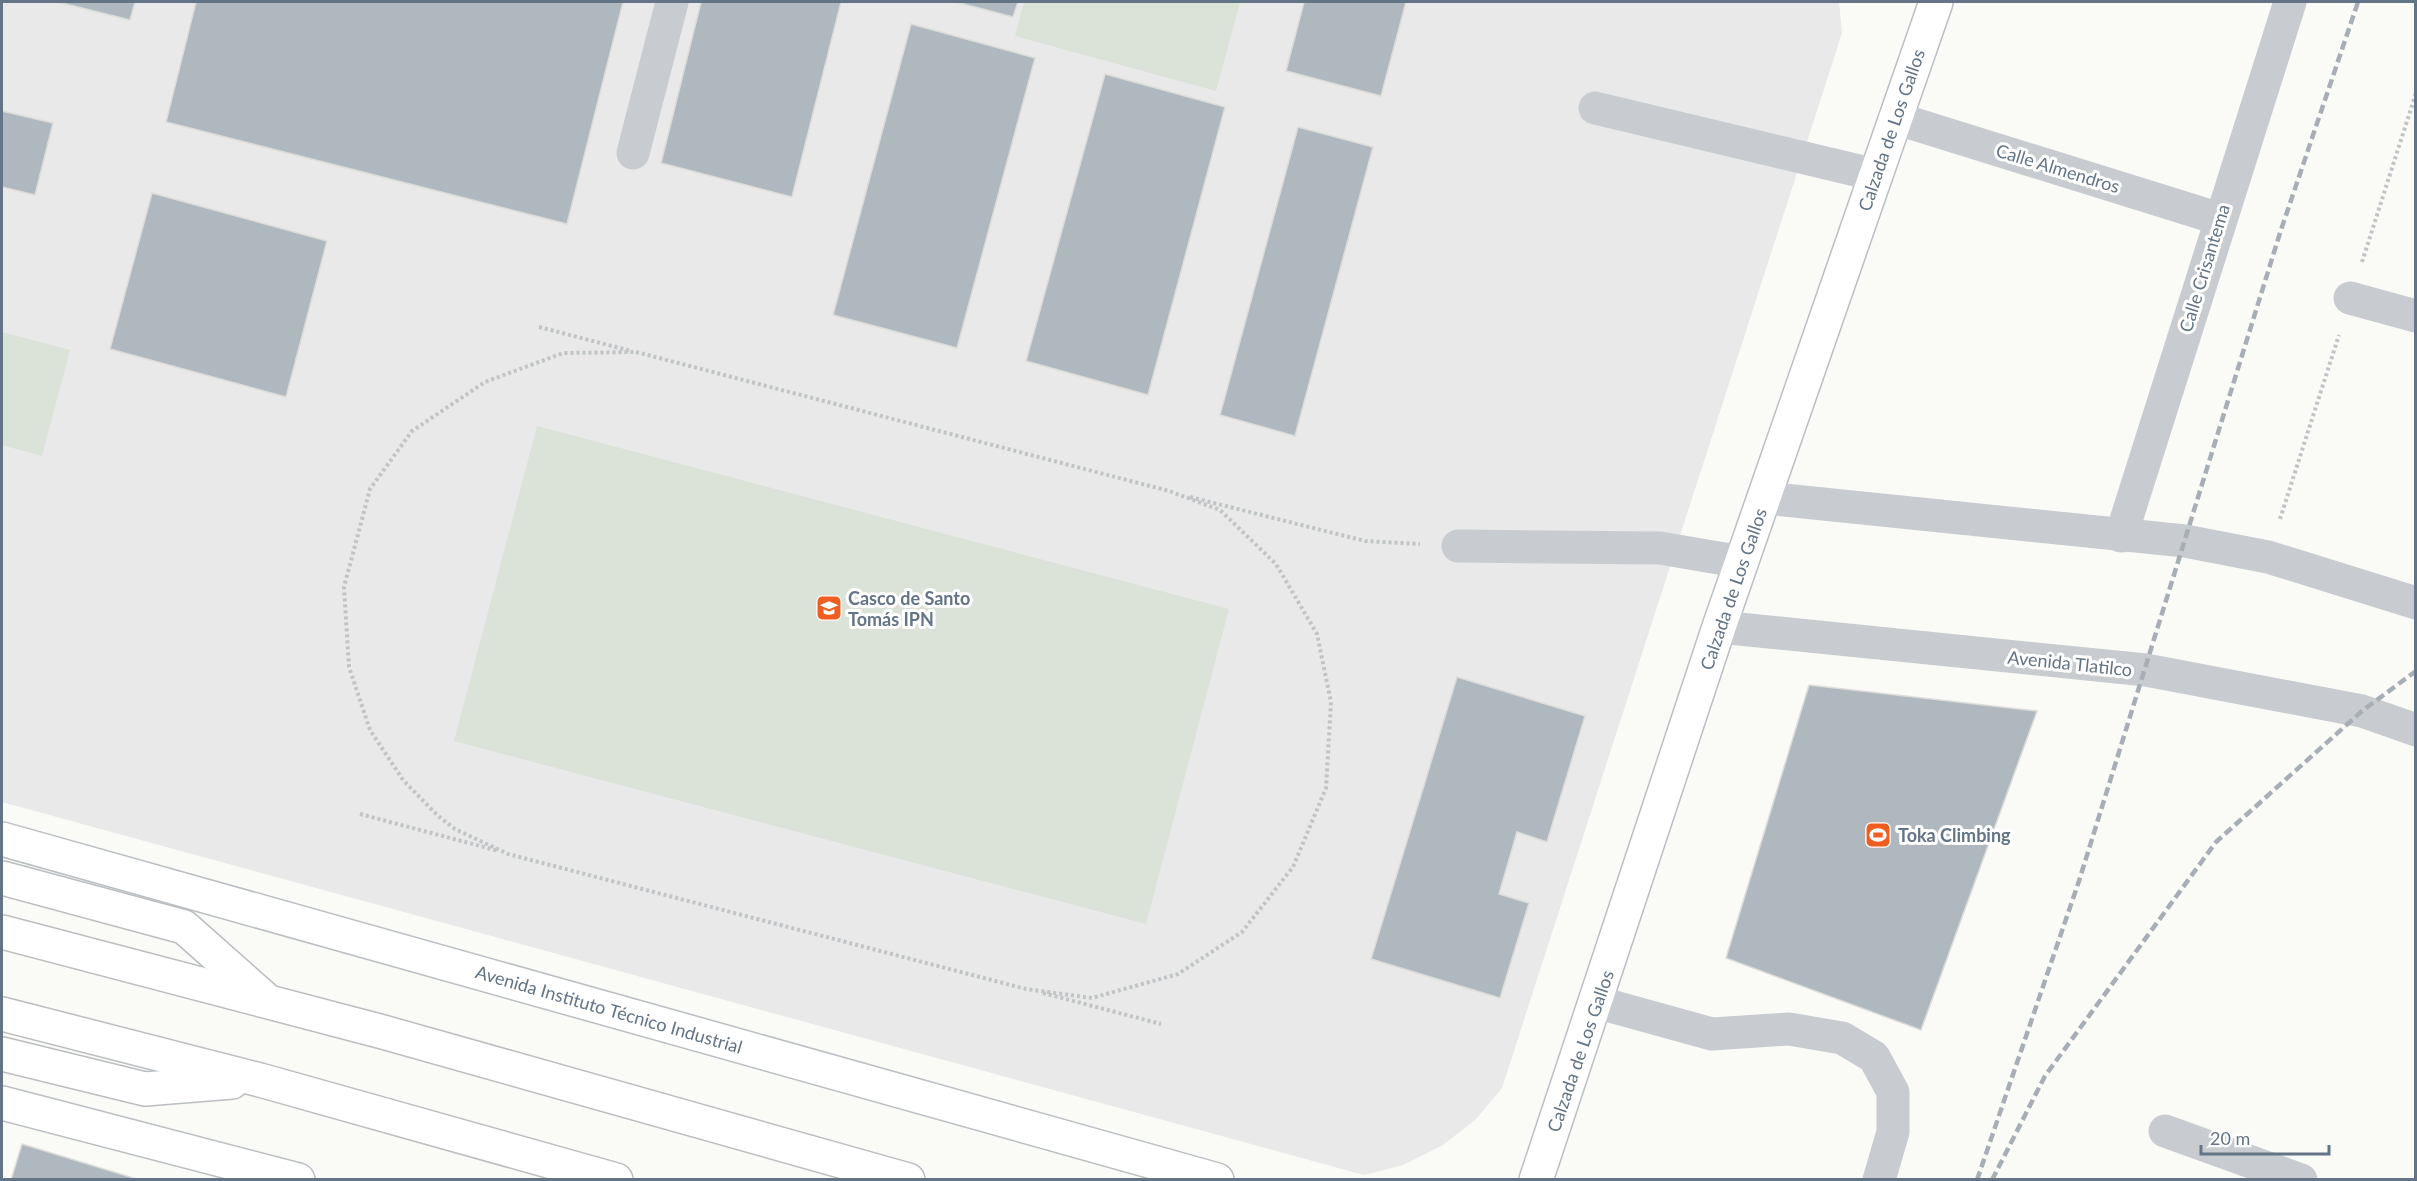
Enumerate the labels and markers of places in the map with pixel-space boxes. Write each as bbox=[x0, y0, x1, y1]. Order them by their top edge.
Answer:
place label: Casco de Santo Tomás IPN bbox=[848, 587, 970, 630]
school or university icon: Casco de Santo Tomás IPN bbox=[814, 593, 844, 623]
sports icon: Toka Climbing bbox=[1863, 820, 1893, 850]
place label: Toka Climbing bbox=[1898, 824, 2011, 846]

